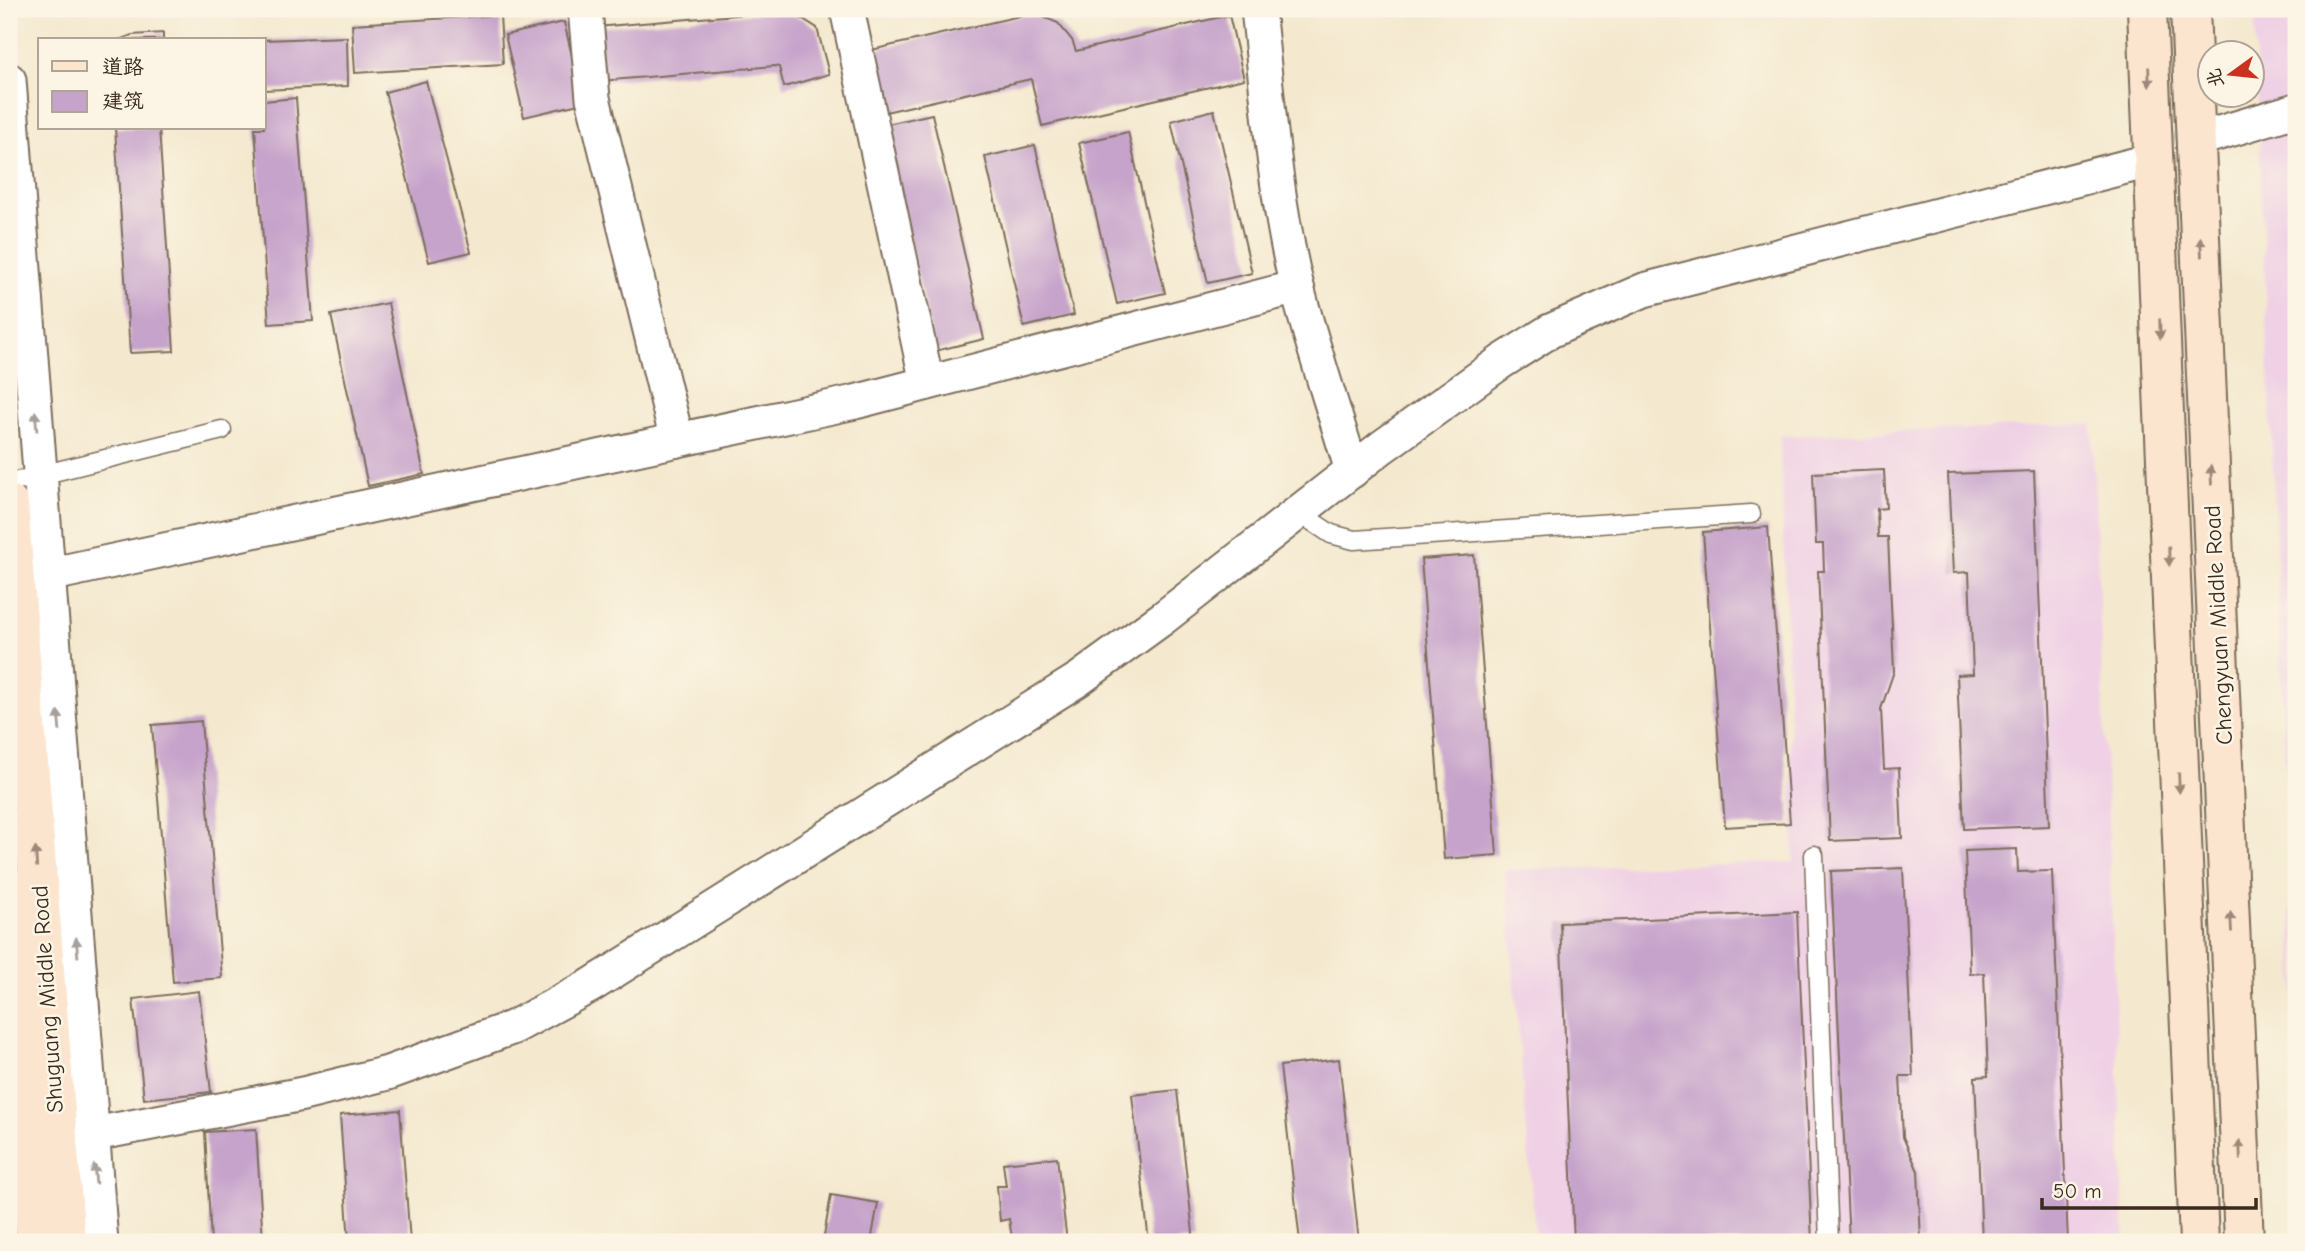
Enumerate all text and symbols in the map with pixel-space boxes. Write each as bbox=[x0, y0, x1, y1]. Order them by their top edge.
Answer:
legend bbox=[38, 38, 266, 130]
north arrow bbox=[2196, 38, 2266, 108]
text: 道路 bbox=[102, 55, 144, 79]
one-way arrow bbox=[2144, 66, 2155, 88]
text: 北 bbox=[2202, 66, 2229, 90]
text: 建筑 bbox=[102, 89, 144, 113]
one-way arrow bbox=[2195, 236, 2206, 258]
one-way arrow bbox=[2154, 318, 2165, 340]
one-way arrow bbox=[30, 409, 41, 431]
one-way arrow bbox=[2205, 463, 2216, 485]
street label: Chengyuan Middle Road bbox=[2199, 504, 2238, 746]
one-way arrow bbox=[2164, 545, 2175, 567]
one-way arrow bbox=[53, 709, 64, 731]
one-way arrow bbox=[2173, 773, 2184, 795]
one-way arrow bbox=[30, 845, 41, 867]
street label: Shuguang Middle Road bbox=[26, 884, 69, 1114]
one-way arrow bbox=[2225, 911, 2236, 933]
one-way arrow bbox=[71, 936, 82, 958]
one-way arrow bbox=[2235, 1138, 2246, 1160]
one-way arrow bbox=[89, 1163, 100, 1185]
scale bar bbox=[2042, 1167, 2256, 1211]
text: 50 m bbox=[2053, 1179, 2102, 1203]

